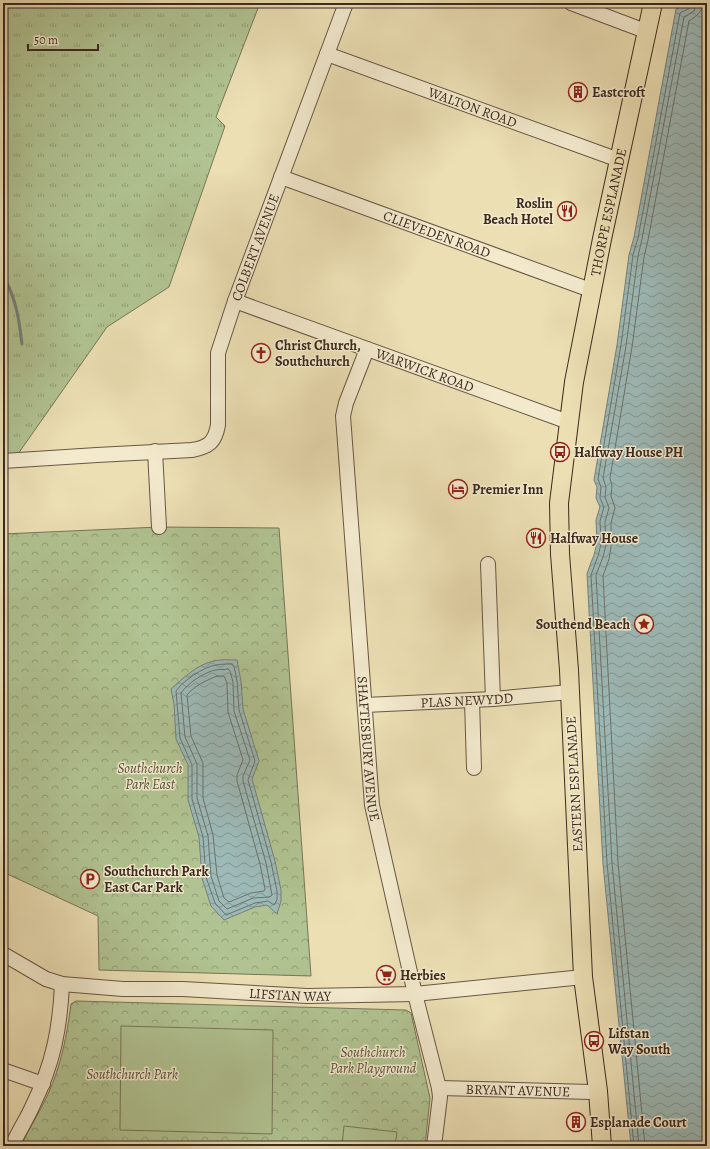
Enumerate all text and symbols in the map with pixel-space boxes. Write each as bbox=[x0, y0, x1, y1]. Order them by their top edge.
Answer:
scale bar bbox=[28, 26, 98, 52]
text: 50 m bbox=[34, 32, 58, 48]
building icon: Eastcroft bbox=[567, 81, 589, 103]
street label: WALTON ROAD bbox=[425, 82, 520, 132]
place label: Eastcroft bbox=[592, 83, 646, 102]
street label: THORPE ESPLANADE bbox=[586, 146, 631, 278]
street label: COLBERT AVENUE bbox=[227, 191, 284, 304]
place label: Roslin Beach Hotel bbox=[483, 194, 553, 229]
restaurant icon: Roslin Beach Hotel bbox=[556, 200, 578, 222]
street label: CLIEVEDEN ROAD bbox=[381, 206, 493, 263]
place label: Christ Church, Southchurch bbox=[275, 336, 361, 371]
church icon: Christ Church, Southchurch bbox=[250, 342, 272, 364]
street label: WARWICK ROAD bbox=[372, 343, 477, 397]
bus stop icon: Halfway House PH bbox=[549, 441, 571, 463]
place label: Halfway House PH bbox=[574, 443, 683, 462]
hotel icon: Premier Inn bbox=[447, 478, 469, 500]
place label: Premier Inn bbox=[472, 480, 544, 499]
restaurant icon: Halfway House bbox=[525, 527, 547, 549]
place label: Halfway House bbox=[550, 529, 639, 548]
place icon: Southend Beach bbox=[633, 613, 655, 635]
place label: Southend Beach bbox=[536, 615, 630, 634]
street label: SHAFTESBURY AVENUE bbox=[352, 675, 384, 823]
street label: PLAS NEWYDD bbox=[420, 688, 514, 712]
street label: EASTERN ESPLANADE bbox=[561, 715, 588, 853]
park label: Southchurch Park East bbox=[117, 759, 183, 794]
place label: Southchurch Park East Car Park bbox=[104, 862, 209, 897]
parking icon: Southchurch Park East Car Park bbox=[79, 868, 101, 890]
supermarket icon: Herbies bbox=[375, 964, 397, 986]
place label: Herbies bbox=[400, 966, 446, 985]
street label: LIFSTAN WAY bbox=[248, 984, 332, 1006]
place label: Lifstan Way South bbox=[607, 1024, 671, 1059]
bus stop icon: Lifstan Way South bbox=[583, 1030, 605, 1052]
park label: Southchurch Park Playground bbox=[330, 1043, 417, 1078]
park label: Southchurch Park bbox=[86, 1065, 178, 1084]
street label: BRYANT AVENUE bbox=[465, 1080, 571, 1101]
building icon: Esplanade Court bbox=[565, 1111, 587, 1133]
place label: Esplanade Court bbox=[590, 1113, 687, 1132]

